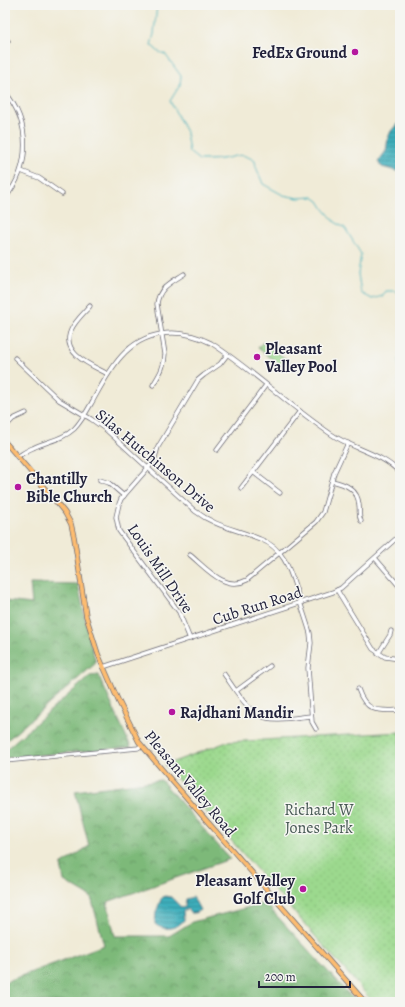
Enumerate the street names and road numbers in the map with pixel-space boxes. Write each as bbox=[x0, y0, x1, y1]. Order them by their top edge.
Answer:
street label: Silas Hutchinson Drive bbox=[91, 404, 220, 518]
street label: Louis Mill Drive bbox=[122, 519, 198, 618]
street label: Cub Run Road bbox=[210, 581, 305, 631]
street label: Pleasant Valley Road bbox=[139, 726, 242, 842]

